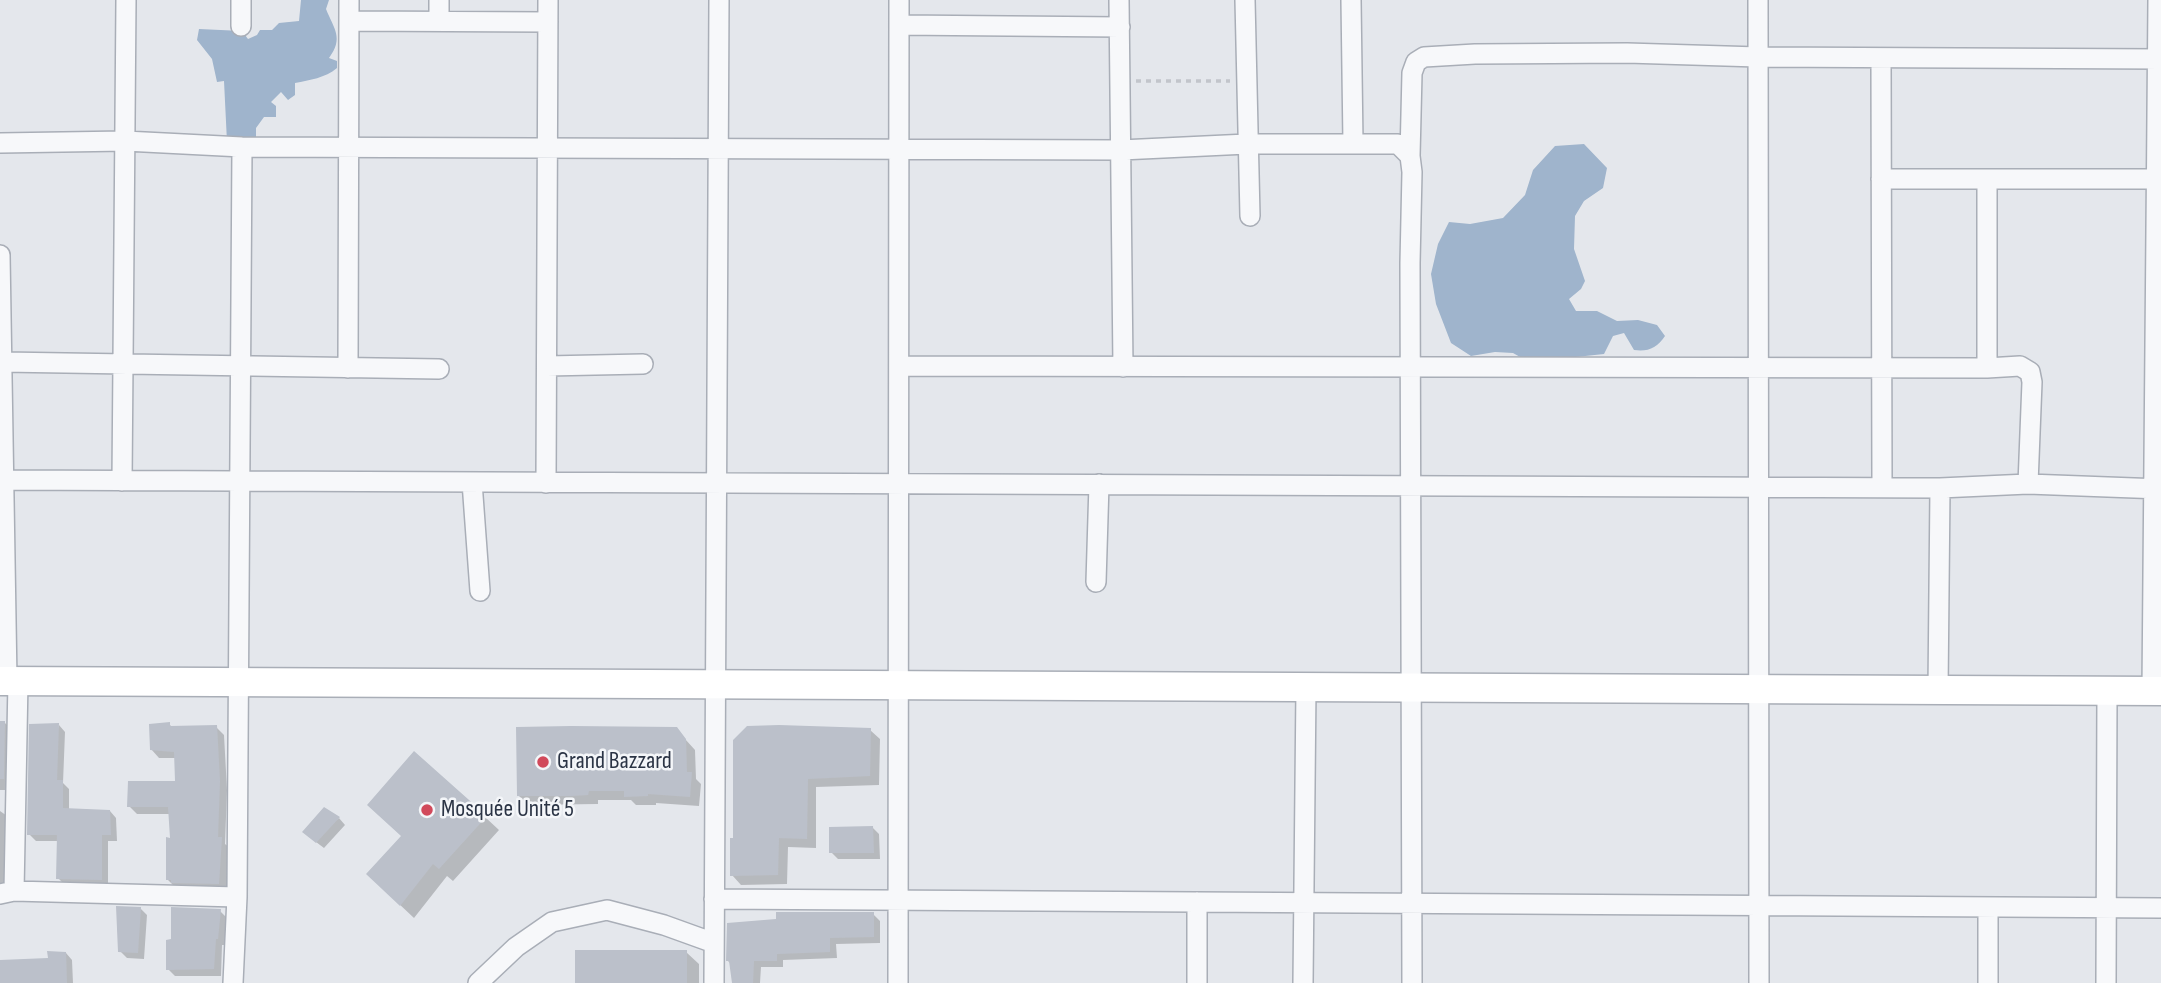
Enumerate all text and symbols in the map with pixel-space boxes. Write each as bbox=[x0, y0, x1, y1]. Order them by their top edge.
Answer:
place label: Grand Bazzard bbox=[557, 748, 672, 776]
marker: Grand Bazzard bbox=[535, 754, 551, 770]
place label: Mosquée Unité 5 bbox=[441, 796, 574, 824]
marker: Mosquée Unité 5 bbox=[419, 802, 435, 818]

